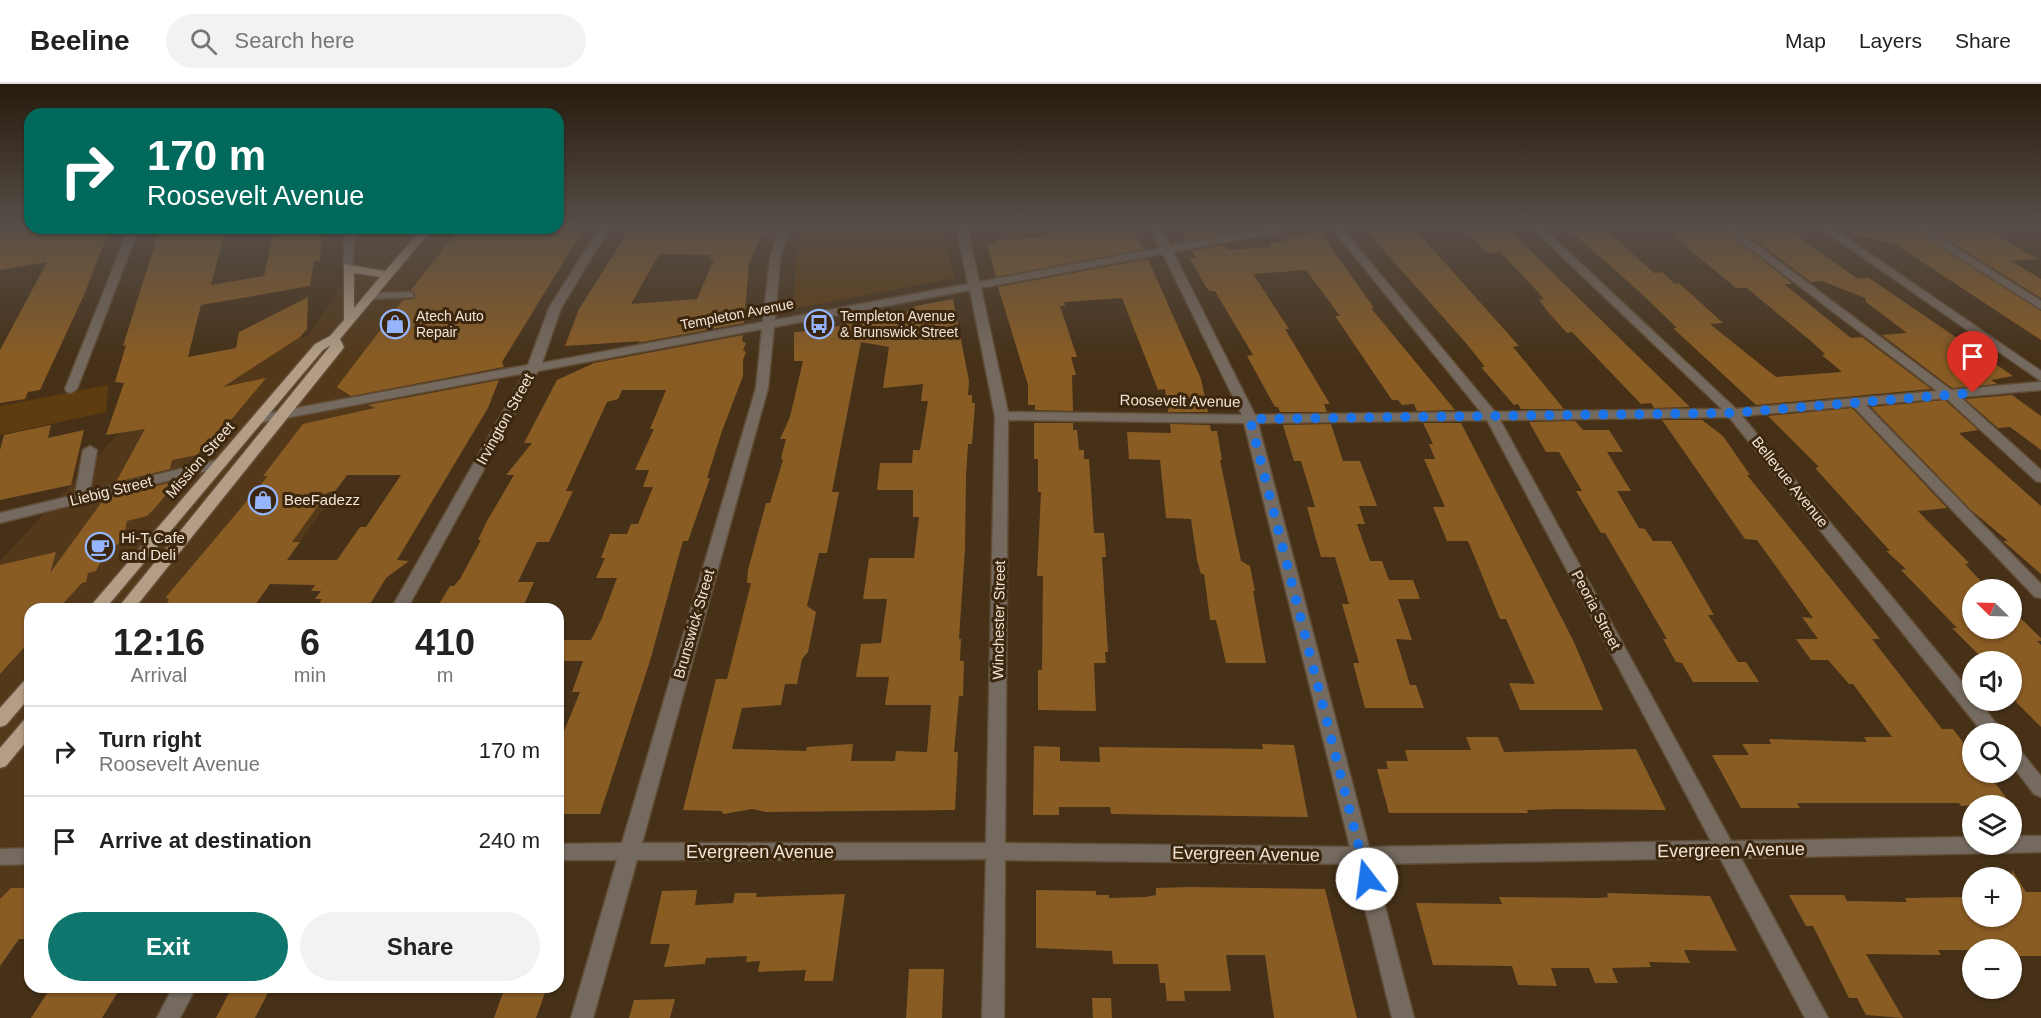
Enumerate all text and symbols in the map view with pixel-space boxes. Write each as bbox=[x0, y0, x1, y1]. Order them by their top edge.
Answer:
search box bbox=[166, 14, 586, 68]
text: Beeline bbox=[30, 25, 130, 56]
icon: search bbox=[187, 25, 220, 58]
text: Search here bbox=[235, 28, 354, 53]
text: Map bbox=[1785, 29, 1826, 52]
text: Layers bbox=[1859, 29, 1922, 52]
text: Share bbox=[1955, 29, 2011, 52]
icon: right bbox=[48, 132, 126, 210]
text: 170 m bbox=[147, 132, 266, 179]
text: Roosevelt Avenue bbox=[147, 181, 364, 211]
street label: Templeton Avenue bbox=[679, 295, 795, 333]
shop icon: Atech Auto Repair bbox=[379, 308, 411, 340]
place label: Atech Auto Repair bbox=[416, 308, 484, 340]
bus stop icon: Templeton Avenue & Brunswick Street bbox=[803, 308, 835, 340]
place label: Templeton Avenue & Brunswick Street bbox=[840, 308, 958, 340]
pin bbox=[1947, 331, 1998, 393]
icon: arrive bbox=[1956, 340, 1989, 373]
street label: Irvington Street bbox=[472, 369, 537, 467]
street label: Roosevelt Avenue bbox=[1120, 391, 1240, 410]
street label: Mission Street bbox=[162, 418, 238, 501]
street label: Bellevue Avenue bbox=[1749, 433, 1832, 530]
street label: Liebig Street bbox=[68, 472, 155, 509]
shop icon: BeeFadezz bbox=[247, 484, 279, 516]
place label: BeeFadezz bbox=[284, 491, 360, 508]
place label: Hi-T Cafe and Deli bbox=[121, 529, 185, 563]
cafe icon: Hi-T Cafe and Deli bbox=[84, 531, 116, 563]
street label: Winchester Street bbox=[989, 559, 1008, 680]
street label: Brunswick Street bbox=[670, 567, 717, 680]
street label: Peoria Street bbox=[1568, 567, 1625, 653]
north arrow bbox=[1962, 579, 2022, 639]
map controls bbox=[1962, 579, 2022, 999]
text: 12:16 bbox=[113, 622, 205, 663]
text: 6 bbox=[300, 622, 320, 663]
text: 410 bbox=[415, 622, 475, 663]
button: sound bbox=[1962, 651, 2022, 711]
text: Arrival bbox=[131, 664, 187, 686]
text: min bbox=[294, 664, 326, 686]
text: m bbox=[437, 664, 453, 686]
button: search bbox=[1962, 723, 2022, 783]
text: Turn right bbox=[99, 727, 201, 752]
icon: right bbox=[48, 735, 81, 768]
text: 170 m bbox=[479, 738, 540, 763]
text: Roosevelt Avenue bbox=[99, 753, 260, 775]
button: layers bbox=[1962, 795, 2022, 855]
icon: arrive bbox=[48, 825, 81, 858]
text: Arrive at destination bbox=[99, 828, 312, 853]
text: 240 m bbox=[479, 828, 540, 853]
street label: Evergreen Avenue bbox=[1657, 839, 1805, 861]
street label: Evergreen Avenue bbox=[686, 842, 834, 862]
street label: Evergreen Avenue bbox=[1172, 843, 1320, 865]
position arrow bbox=[1335, 847, 1399, 911]
button: + bbox=[1962, 867, 2022, 927]
button: Exit bbox=[48, 912, 288, 981]
button: Share bbox=[300, 912, 540, 981]
button: − bbox=[1962, 939, 2022, 999]

